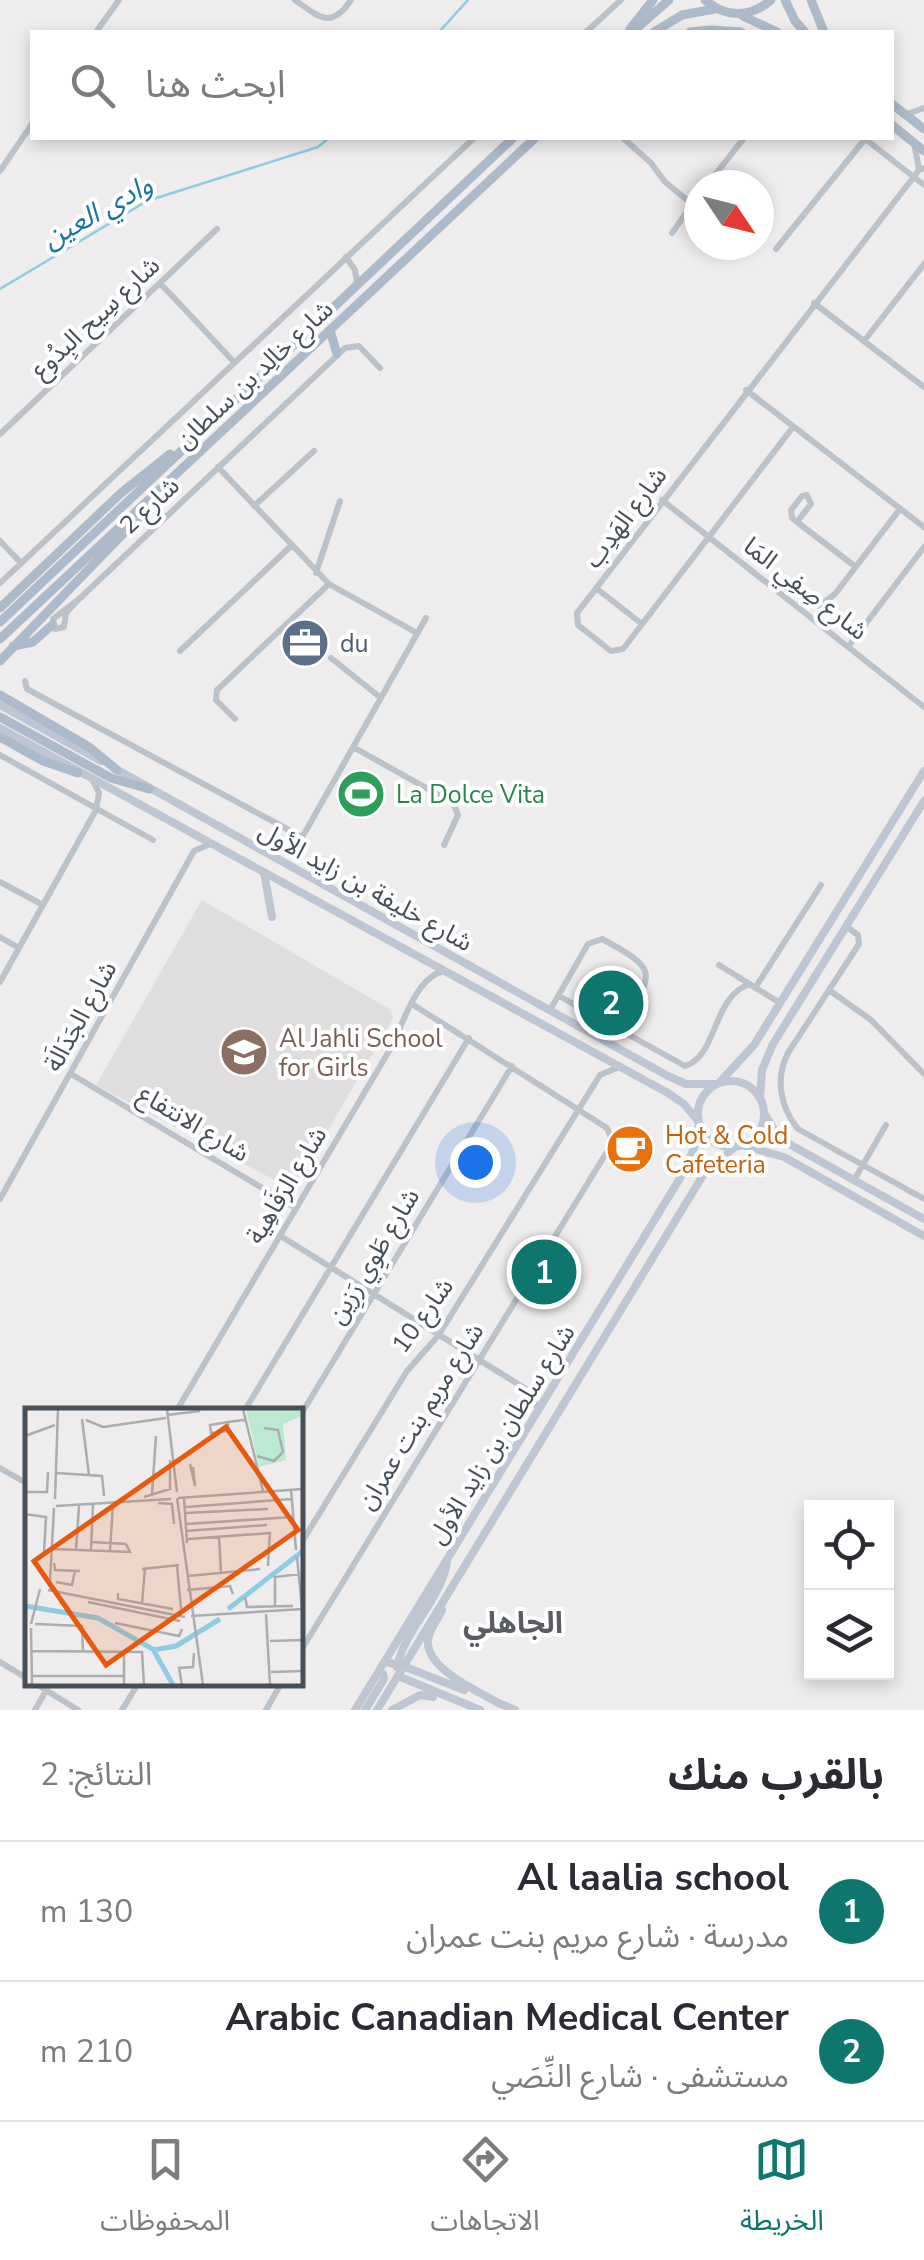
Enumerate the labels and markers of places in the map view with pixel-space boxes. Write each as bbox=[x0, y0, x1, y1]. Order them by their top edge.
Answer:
office icon: du bbox=[279, 617, 331, 669]
place label: du bbox=[340, 627, 369, 661]
sports icon: La Dolce Vita bbox=[335, 768, 387, 820]
place label: La Dolce Vita bbox=[396, 778, 545, 812]
pin: 2 bbox=[578, 966, 644, 1040]
place label: Al Jahli School for Girls bbox=[279, 1022, 443, 1085]
school or university icon: Al Jahli School for Girls bbox=[218, 1026, 270, 1078]
place label: Hot & Cold Cafeteria bbox=[665, 1119, 788, 1182]
cafe icon: Hot & Cold Cafeteria bbox=[604, 1123, 656, 1175]
pin: 1 bbox=[512, 1234, 576, 1310]

